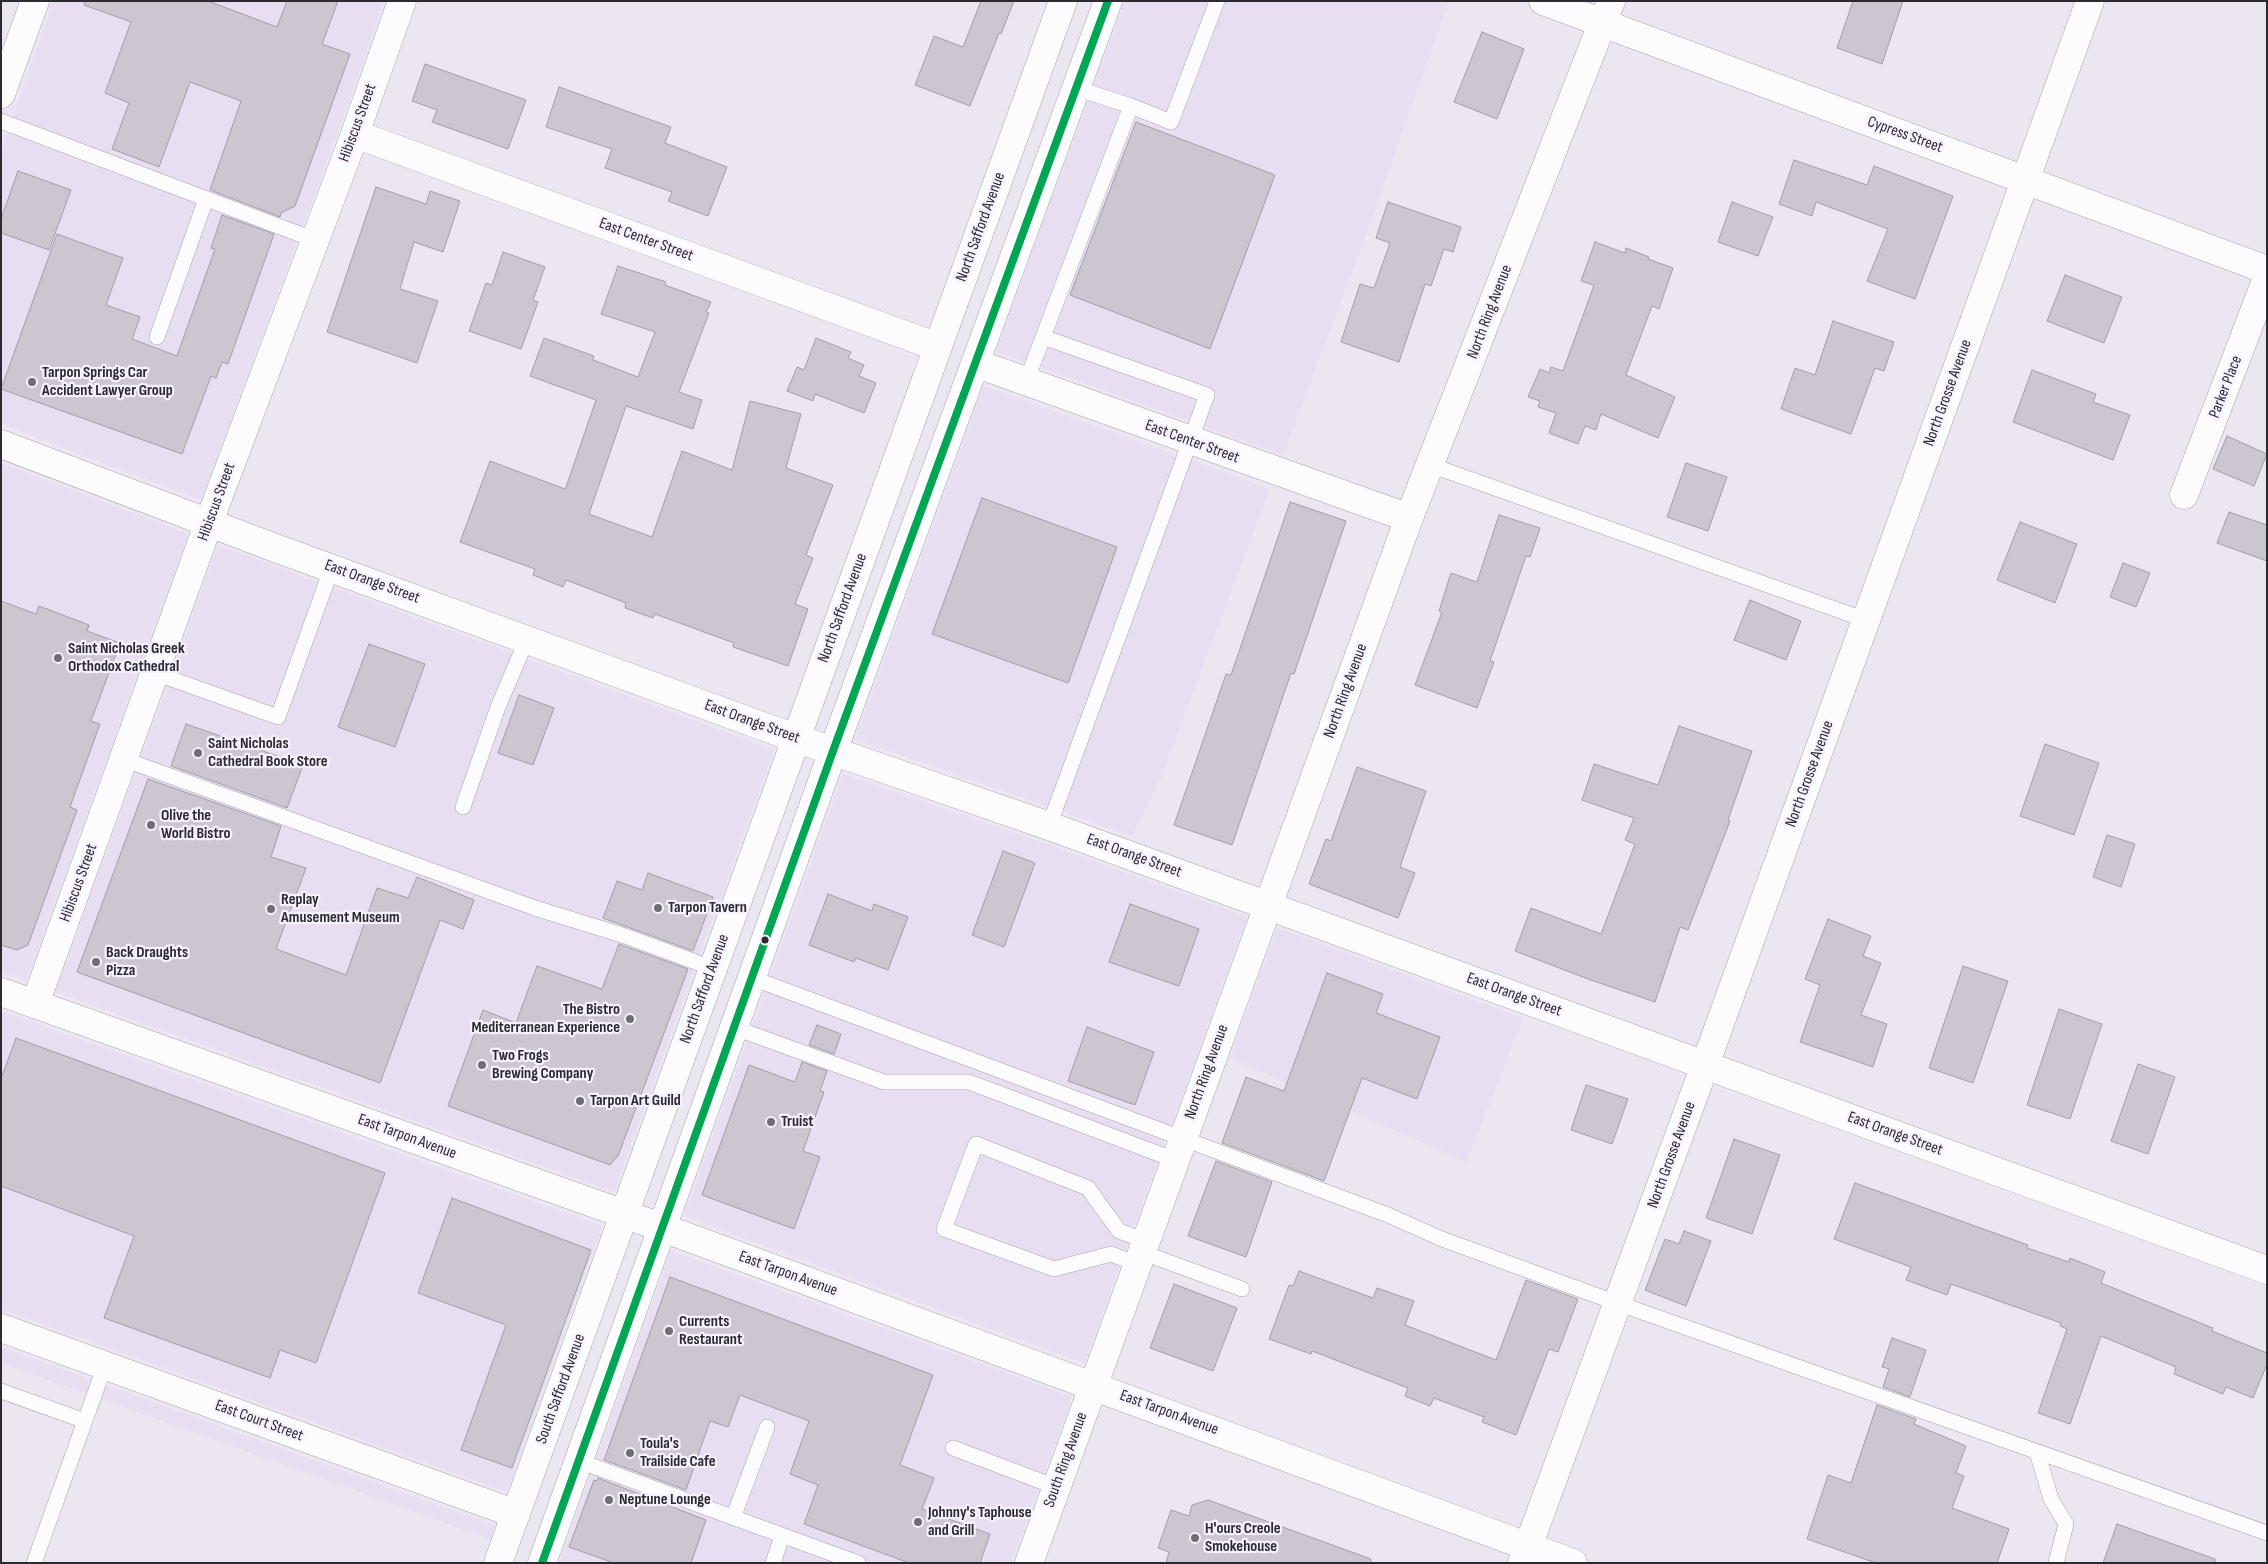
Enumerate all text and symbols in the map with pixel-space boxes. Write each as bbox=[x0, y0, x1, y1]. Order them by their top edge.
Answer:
street label: Hibiscus Street bbox=[335, 81, 381, 165]
street label: Cypress Street bbox=[1865, 112, 1945, 158]
street label: North Safford Avenue bbox=[952, 170, 1010, 284]
street label: East Center Street bbox=[596, 214, 696, 266]
street label: North Ring Avenue bbox=[1463, 262, 1517, 362]
street label: North Grosse Avenue bbox=[1920, 337, 1976, 449]
street label: Parker Place bbox=[2205, 353, 2247, 421]
place label: Tarpon Springs Car Accident Lawyer Group bbox=[42, 363, 173, 401]
marker: Tarpon Springs Car Accident Lawyer Group bbox=[26, 376, 38, 388]
street label: East Center Street bbox=[1142, 416, 1242, 468]
street label: Hibiscus Street bbox=[194, 460, 240, 544]
street label: North Safford Avenue bbox=[814, 551, 872, 665]
street label: East Orange Street bbox=[322, 556, 422, 608]
place label: Saint Nicholas Greek Orthodox Cathedral bbox=[68, 639, 185, 677]
street label: North Ring Avenue bbox=[1320, 641, 1372, 741]
marker: Saint Nicholas Greek Orthodox Cathedral bbox=[52, 652, 64, 664]
street label: East Orange Street bbox=[702, 696, 802, 748]
street label: North Grosse Avenue bbox=[1782, 718, 1838, 830]
place label: Saint Nicholas Cathedral Book Store bbox=[208, 734, 328, 772]
marker: Saint Nicholas Cathedral Book Store bbox=[192, 747, 204, 759]
place label: Olive the World Bistro bbox=[161, 806, 230, 844]
marker: Olive the World Bistro bbox=[145, 819, 157, 831]
street label: East Orange Street bbox=[1084, 830, 1184, 882]
street label: Hibiscus Street bbox=[56, 841, 102, 925]
place label: Replay Amusement Museum bbox=[281, 890, 399, 928]
place label: Tarpon Tavern bbox=[668, 898, 747, 918]
marker: Tarpon Tavern bbox=[652, 902, 664, 914]
marker: Replay Amusement Museum bbox=[265, 903, 277, 915]
street label: North Safford Avenue bbox=[676, 932, 734, 1046]
unlabelled marker bbox=[760, 935, 770, 945]
place label: Back Draughts Pizza bbox=[106, 943, 188, 981]
marker: Back Draughts Pizza bbox=[90, 956, 102, 968]
street label: East Orange Street bbox=[1464, 969, 1564, 1021]
place label: The Bistro Mediterranean Experience bbox=[471, 1000, 620, 1038]
marker: The Bistro Mediterranean Experience bbox=[624, 1013, 636, 1025]
street label: North Ring Avenue bbox=[1181, 1022, 1233, 1122]
place label: Two Frogs Brewing Company bbox=[492, 1046, 593, 1084]
marker: Two Frogs Brewing Company bbox=[476, 1059, 488, 1071]
place label: Tarpon Art Guild bbox=[590, 1091, 681, 1111]
marker: Tarpon Art Guild bbox=[574, 1095, 586, 1107]
street label: North Grosse Avenue bbox=[1644, 1099, 1700, 1211]
street label: East Orange Street bbox=[1845, 1108, 1945, 1160]
street label: East Tarpon Avenue bbox=[355, 1110, 459, 1164]
place label: Truist bbox=[781, 1112, 814, 1132]
marker: Truist bbox=[765, 1116, 777, 1128]
street label: East Tarpon Avenue bbox=[736, 1247, 840, 1301]
place label: Currents Restaurant bbox=[679, 1312, 742, 1350]
marker: Currents Restaurant bbox=[663, 1325, 675, 1337]
street label: South Safford Avenue bbox=[532, 1331, 590, 1447]
street label: East Tarpon Avenue bbox=[1117, 1386, 1221, 1440]
street label: East Court Street bbox=[212, 1396, 306, 1446]
street label: South Ring Avenue bbox=[1040, 1410, 1092, 1510]
place label: Toula's Trailside Cafe bbox=[640, 1434, 716, 1472]
marker: Toula's Trailside Cafe bbox=[624, 1447, 636, 1459]
place label: Neptune Lounge bbox=[619, 1490, 711, 1510]
marker: Neptune Lounge bbox=[603, 1494, 615, 1506]
place label: Johnny's Taphouse and Grill bbox=[928, 1503, 1032, 1541]
marker: Johnny's Taphouse and Grill bbox=[912, 1516, 924, 1528]
place label: H'ours Creole Smokehouse bbox=[1205, 1519, 1281, 1557]
marker: H'ours Creole Smokehouse bbox=[1189, 1532, 1201, 1544]

